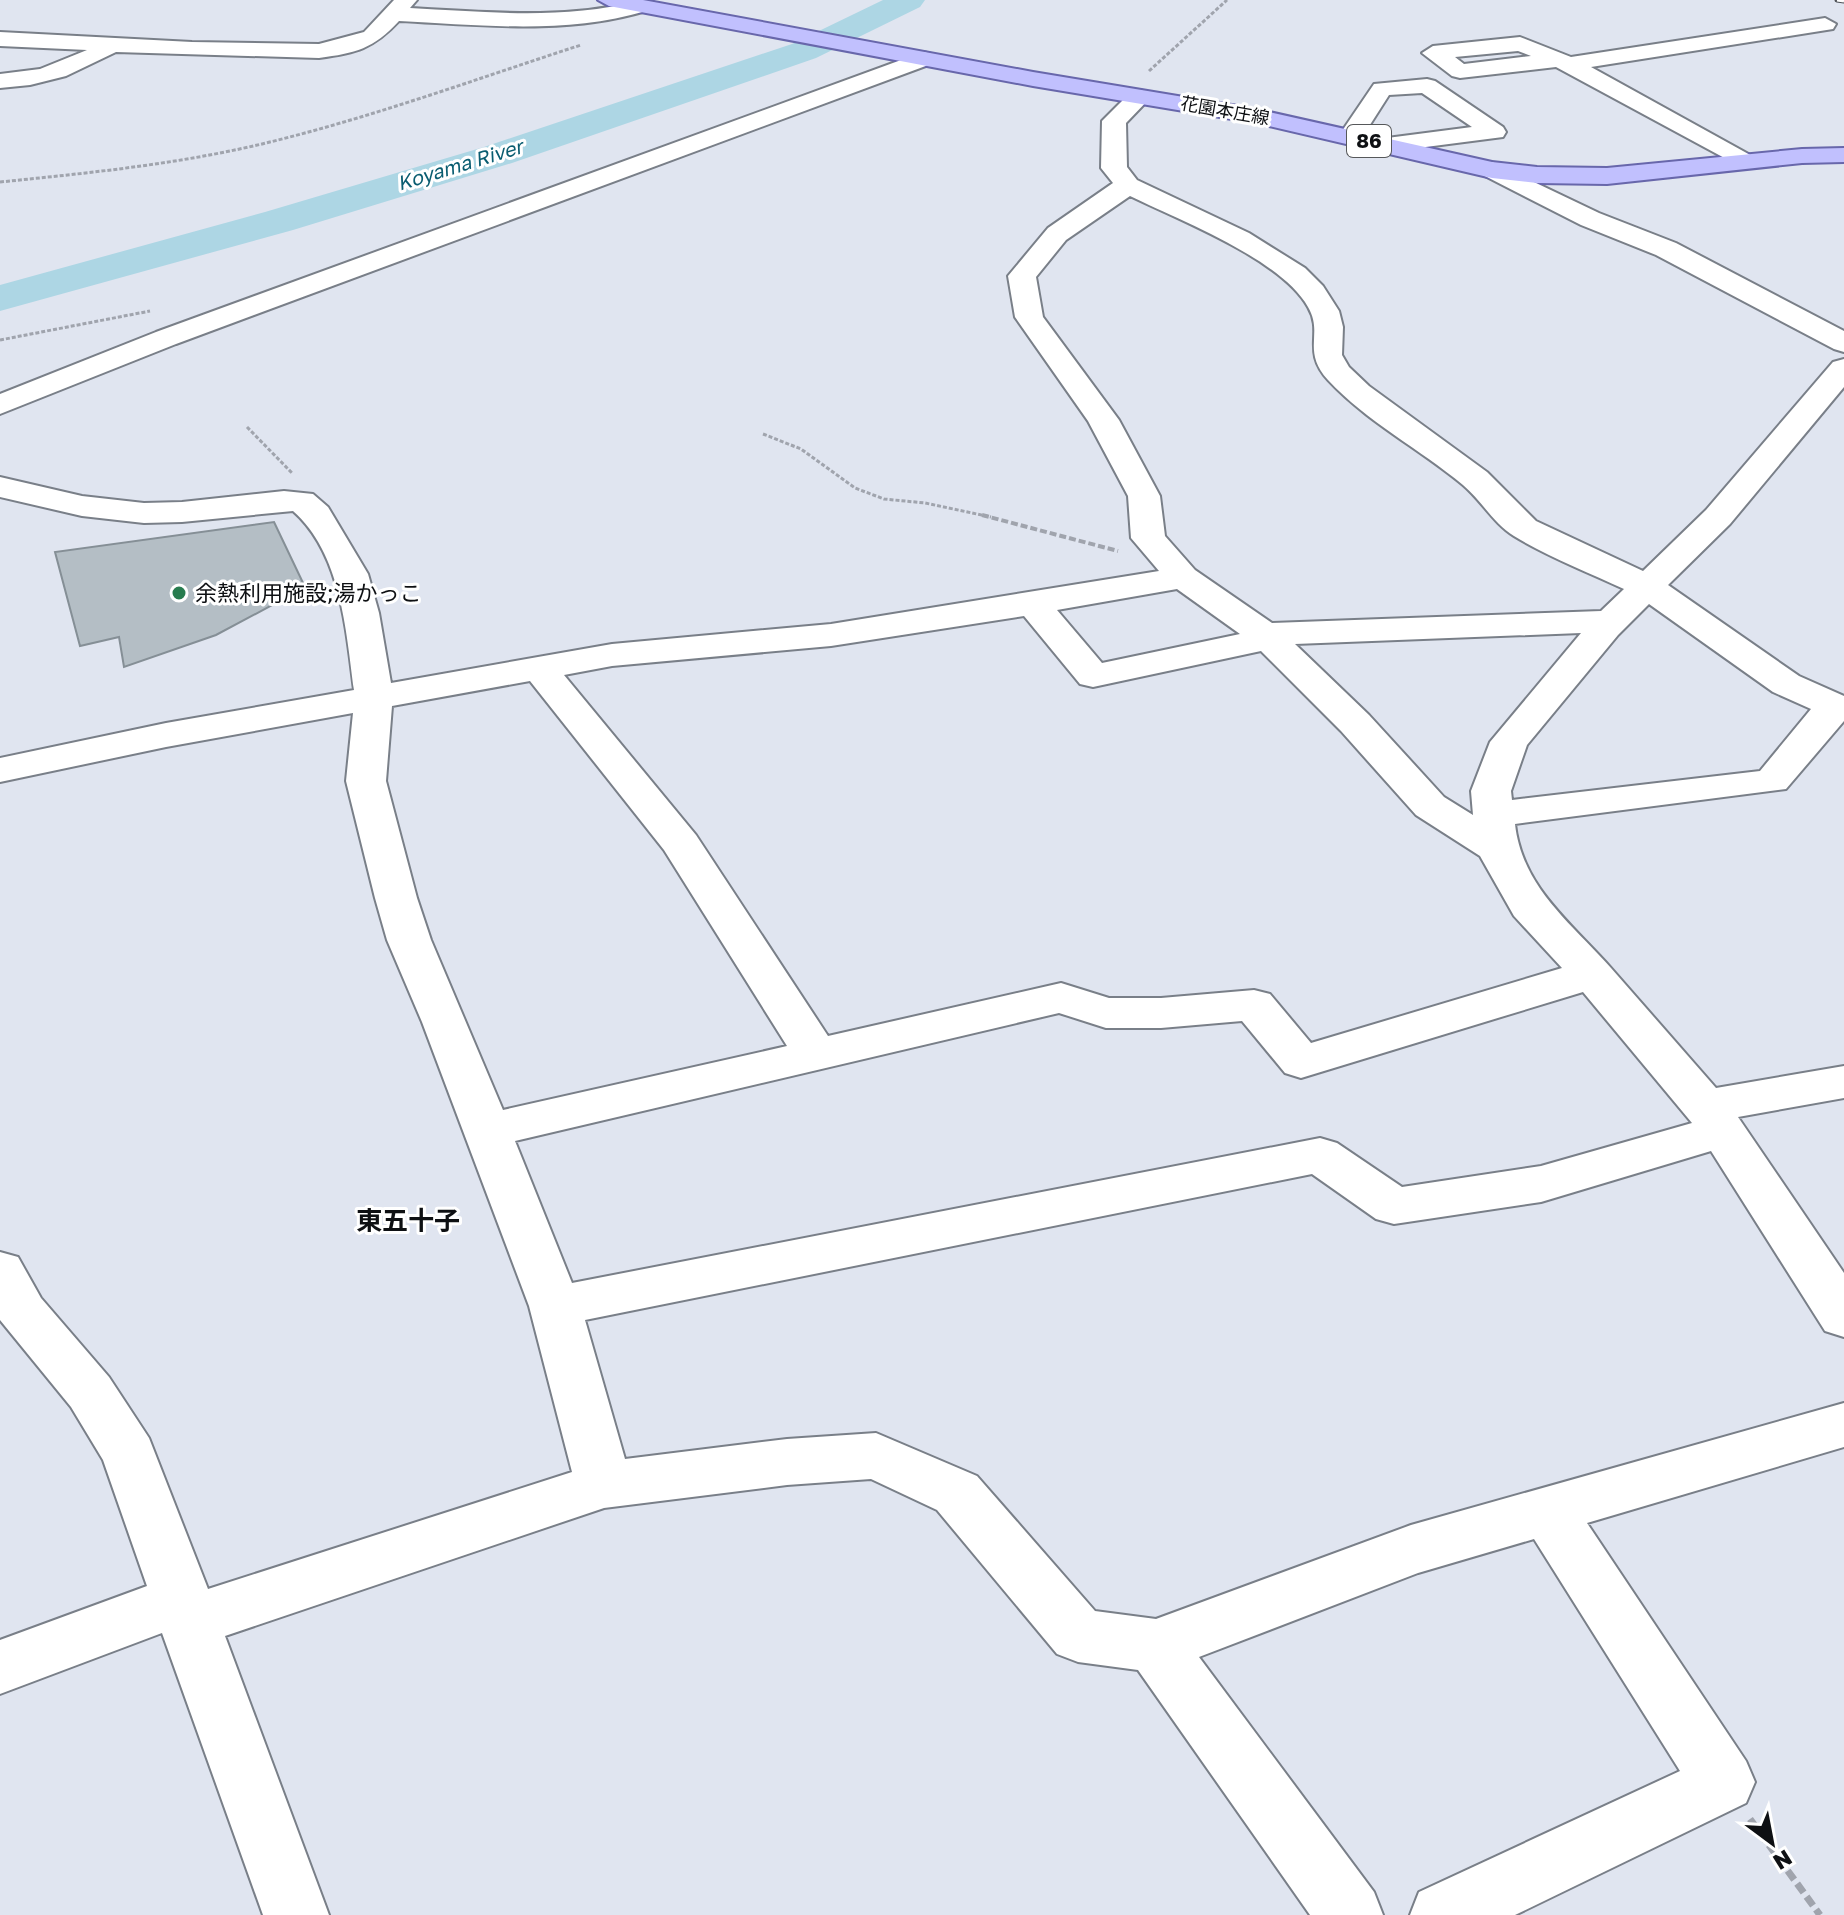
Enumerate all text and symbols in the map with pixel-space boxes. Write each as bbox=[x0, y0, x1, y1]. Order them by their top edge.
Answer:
street label: 花園本庄線 bbox=[1179, 91, 1271, 129]
road number: 86 bbox=[1347, 125, 1391, 157]
water label: Koyama River bbox=[394, 133, 529, 195]
place label: 余熱利用施設;湯かっこ bbox=[195, 579, 422, 606]
marker: 余熱利用施設;湯かっこ bbox=[170, 584, 188, 602]
district label: 東五十子 bbox=[356, 1205, 460, 1236]
north arrow bbox=[1732, 1803, 1812, 1883]
text: N bbox=[1769, 1845, 1797, 1876]

